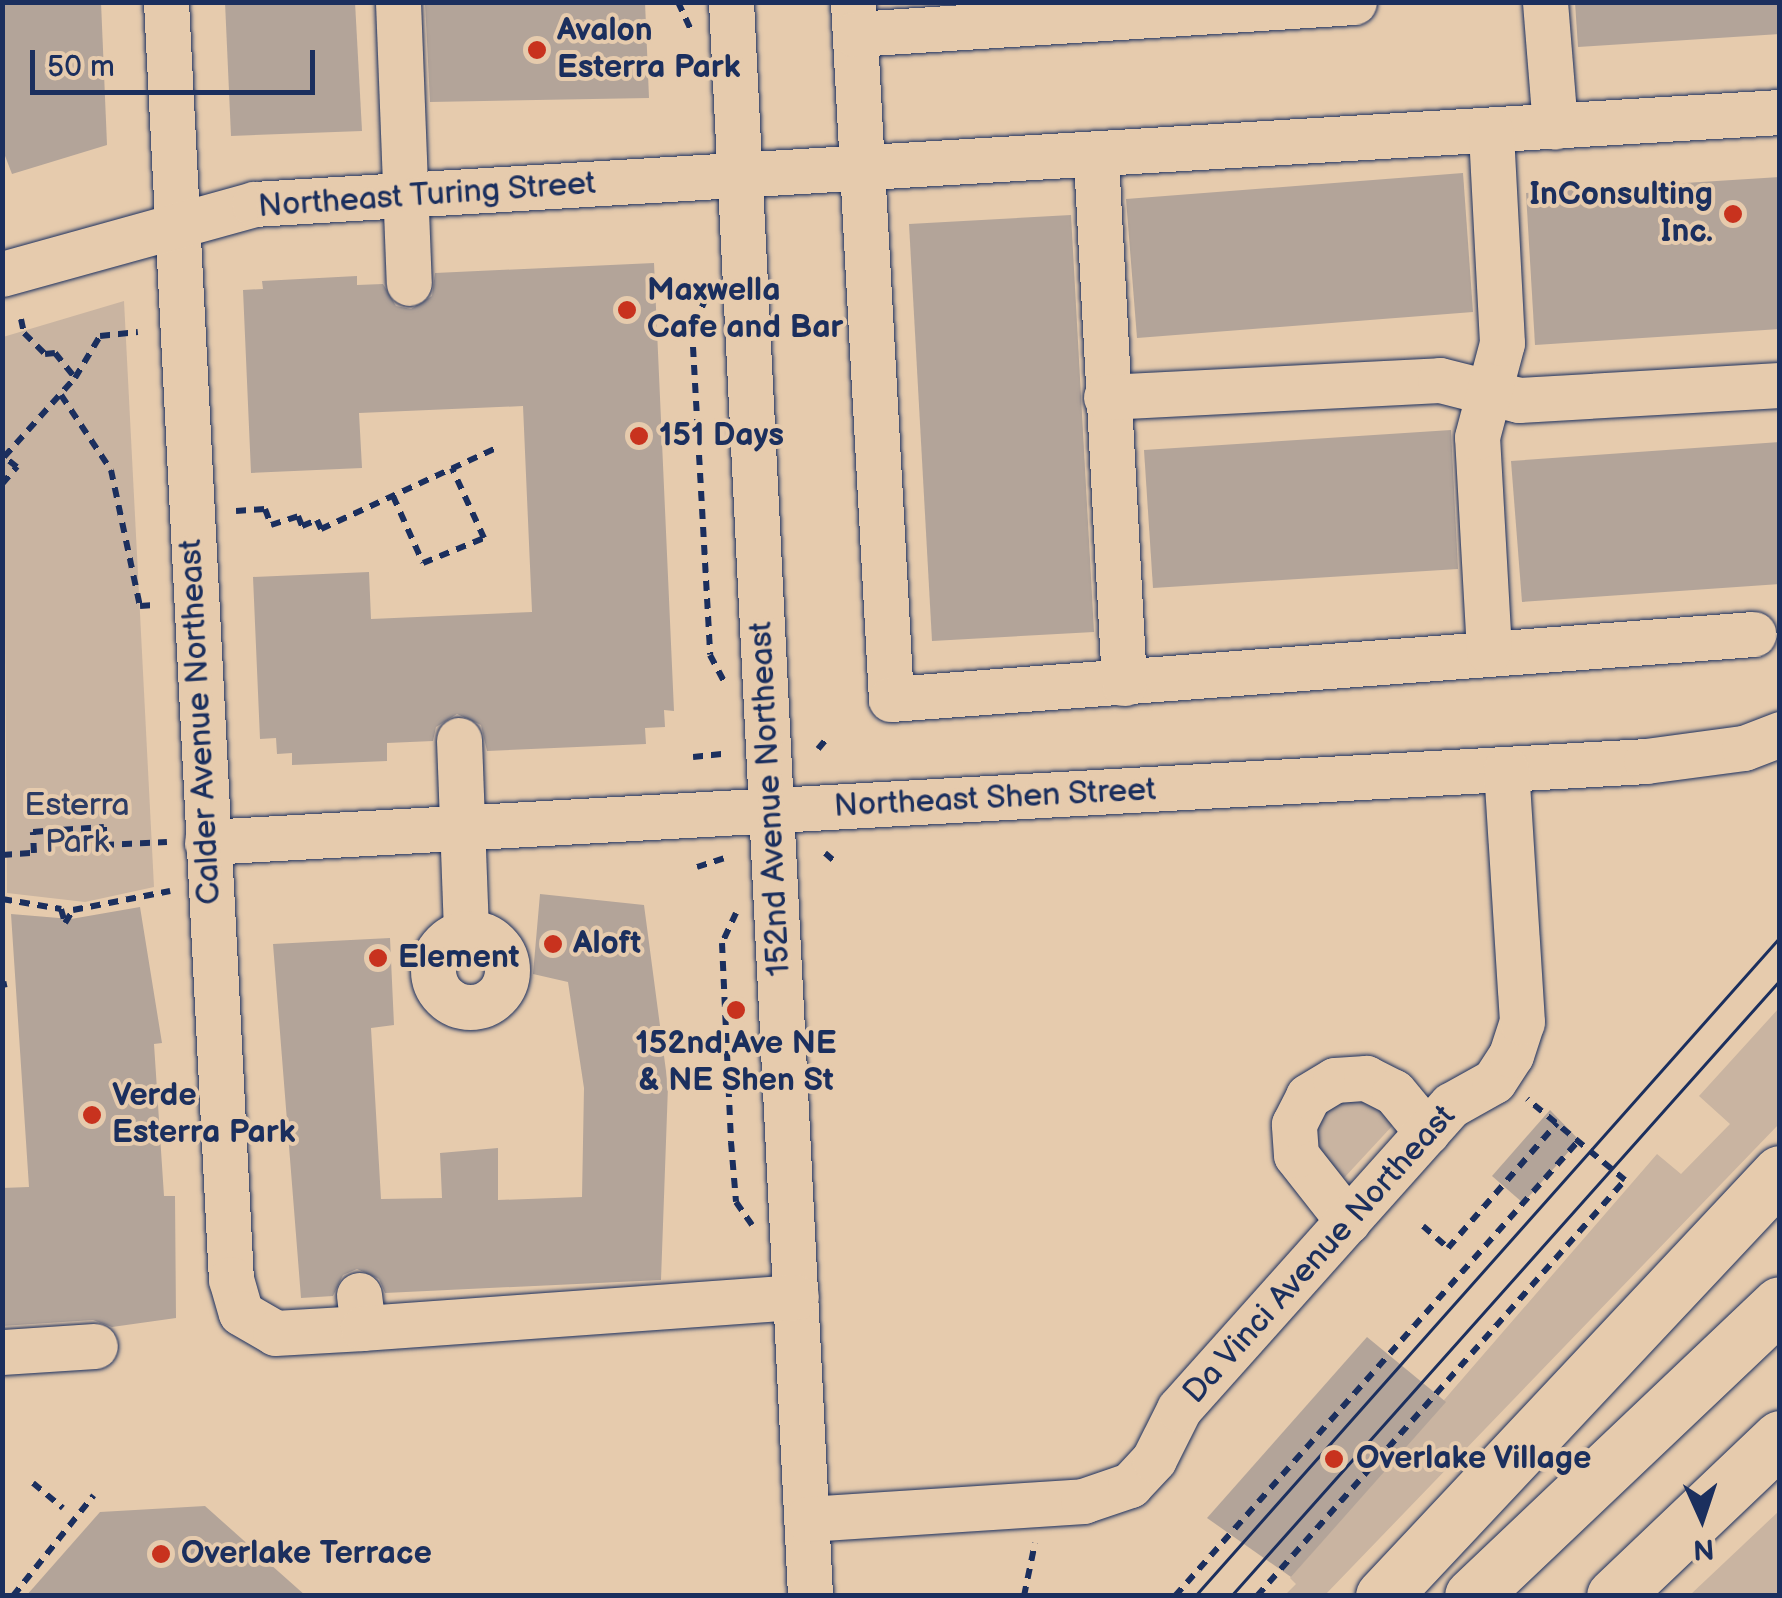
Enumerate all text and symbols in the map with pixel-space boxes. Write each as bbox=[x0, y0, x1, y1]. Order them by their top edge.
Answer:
place label: Avalon Esterra Park bbox=[557, 13, 740, 88]
scale bar bbox=[35, 30, 320, 92]
marker: Avalon Esterra Park bbox=[526, 39, 548, 61]
text: 50 m bbox=[47, 49, 115, 85]
street label: Northeast Turing Street bbox=[256, 165, 598, 227]
place label: InConsulting Inc. bbox=[1529, 177, 1713, 252]
marker: InConsulting Inc. bbox=[1722, 203, 1744, 225]
place label: Maxwella Cafe and Bar bbox=[647, 273, 843, 348]
marker: Maxwella Cafe and Bar bbox=[616, 299, 638, 321]
place label: 151 Days bbox=[659, 417, 784, 455]
marker: 151 Days bbox=[628, 425, 650, 447]
street label: Calder Avenue Northeast bbox=[172, 538, 230, 906]
street label: 152nd Avenue Northeast bbox=[743, 621, 799, 977]
street label: Northeast Shen Street bbox=[832, 771, 1158, 827]
park label: Esterra Park bbox=[24, 788, 130, 863]
place label: Aloft bbox=[573, 925, 641, 963]
marker: Aloft bbox=[542, 933, 564, 955]
place label: Element bbox=[398, 939, 519, 977]
marker: Element bbox=[367, 947, 389, 969]
marker: 152nd Ave NE & NE Shen St bbox=[725, 999, 747, 1021]
place label: 152nd Ave NE & NE Shen St bbox=[635, 1026, 837, 1101]
place label: Verde Esterra Park bbox=[112, 1078, 295, 1153]
street label: Da Vinci Avenue Northeast bbox=[1176, 1098, 1464, 1412]
marker: Verde Esterra Park bbox=[81, 1104, 103, 1126]
place label: Overlake Village bbox=[1356, 1440, 1593, 1478]
marker: Overlake Village bbox=[1321, 1446, 1347, 1472]
north arrow bbox=[1652, 1468, 1752, 1568]
text: N bbox=[1692, 1531, 1715, 1565]
place label: Overlake Terrace bbox=[181, 1535, 432, 1573]
marker: Overlake Terrace bbox=[150, 1543, 172, 1565]

